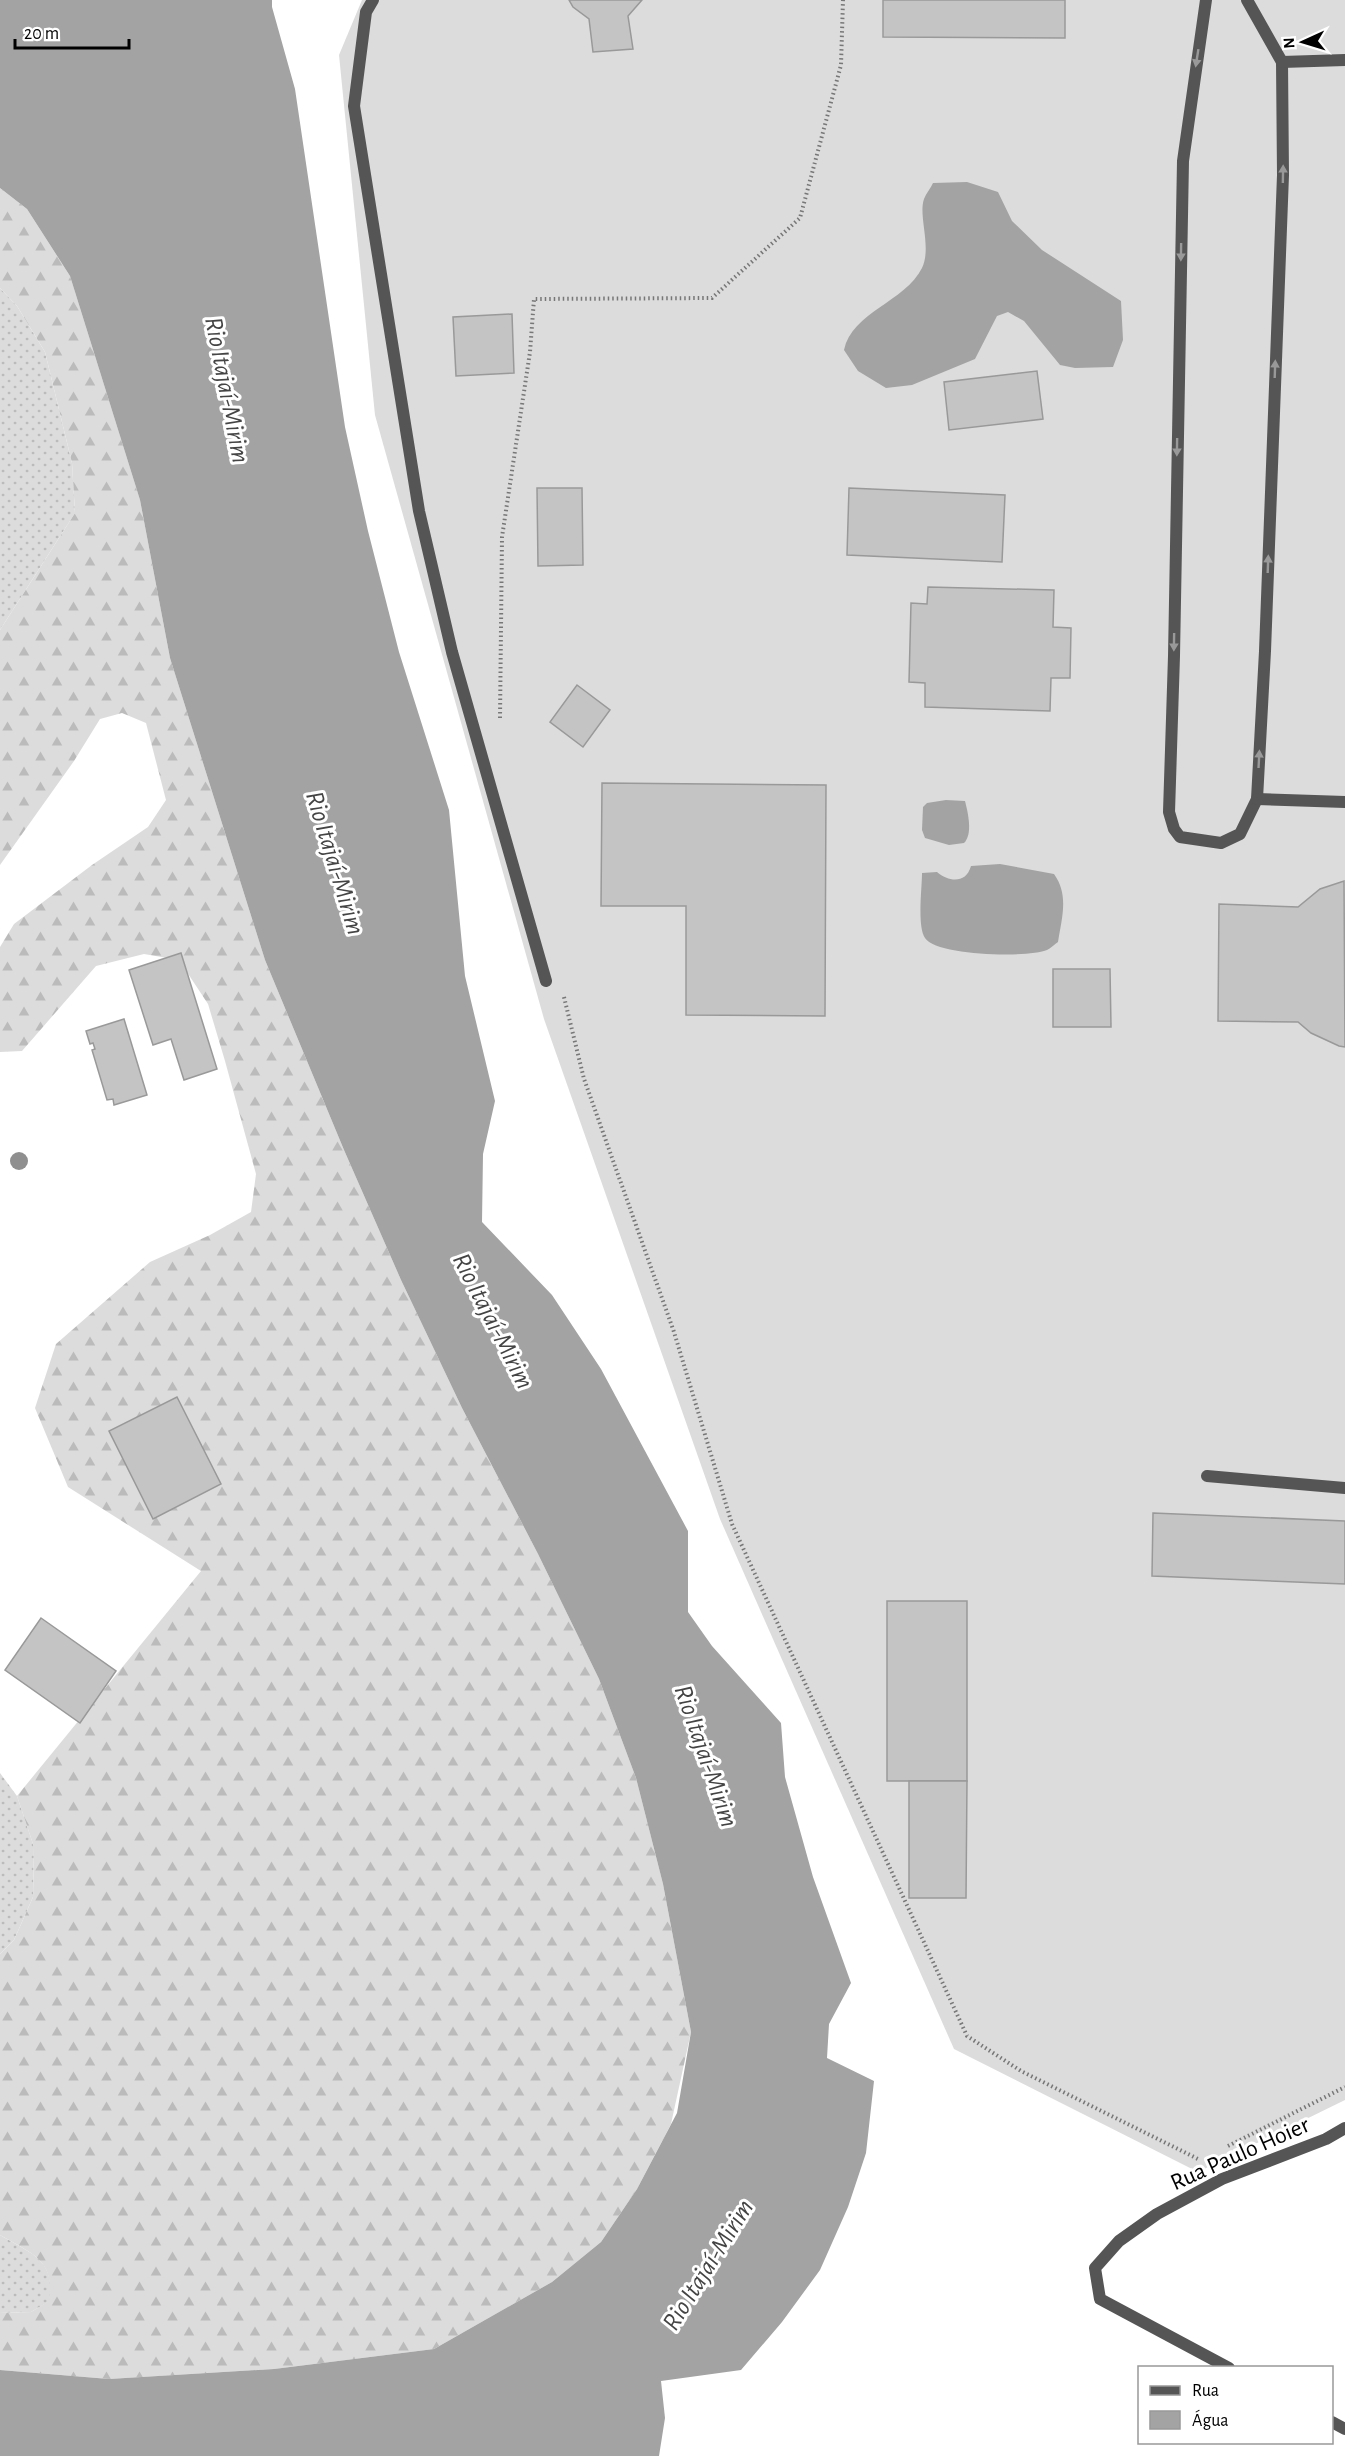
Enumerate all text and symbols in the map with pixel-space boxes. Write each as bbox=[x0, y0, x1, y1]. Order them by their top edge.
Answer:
scale bar bbox=[15, 12, 129, 50]
north arrow bbox=[1273, 12, 1333, 72]
text: 20 m bbox=[24, 25, 59, 43]
text: N bbox=[1281, 37, 1297, 49]
one-way arrow bbox=[1192, 48, 1201, 67]
one-way arrow bbox=[1278, 165, 1288, 184]
one-way arrow bbox=[1176, 242, 1186, 261]
water label: Rio Itajaí-Mirim bbox=[200, 315, 254, 465]
one-way arrow bbox=[1271, 360, 1280, 379]
one-way arrow bbox=[1172, 437, 1182, 456]
one-way arrow bbox=[1264, 554, 1273, 573]
one-way arrow bbox=[1169, 632, 1179, 651]
one-way arrow bbox=[1255, 749, 1264, 768]
water label: Rio Itajaí-Mirim bbox=[301, 788, 369, 938]
water label: Rio Itajaí-Mirim bbox=[448, 1249, 538, 1393]
water label: Rio Itajaí-Mirim bbox=[670, 1682, 742, 1830]
street label: Rua Paulo Hoier bbox=[1167, 2113, 1313, 2195]
water label: Rio Itajaí-Mirim bbox=[658, 2195, 758, 2335]
legend bbox=[1138, 2366, 1333, 2444]
text: Rua bbox=[1192, 2382, 1219, 2400]
text: Água bbox=[1192, 2409, 1229, 2430]

